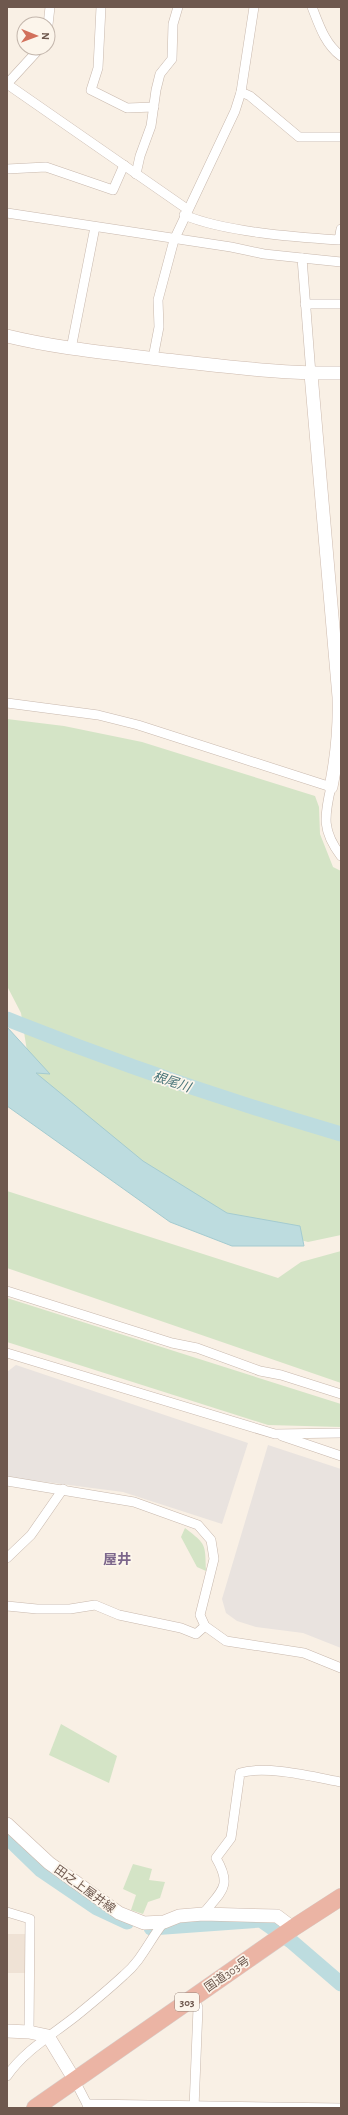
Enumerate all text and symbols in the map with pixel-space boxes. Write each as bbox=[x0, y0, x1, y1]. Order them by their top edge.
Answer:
north arrow bbox=[16, 16, 56, 56]
text: N bbox=[40, 32, 51, 40]
water label: 根尾川 bbox=[151, 1069, 194, 1096]
district label: 屋井 bbox=[103, 1551, 131, 1567]
street label: 田之上屋井線 bbox=[52, 1862, 118, 1915]
street label: 国道303号 bbox=[202, 1953, 252, 1994]
road number: 303 bbox=[175, 1993, 199, 2011]

